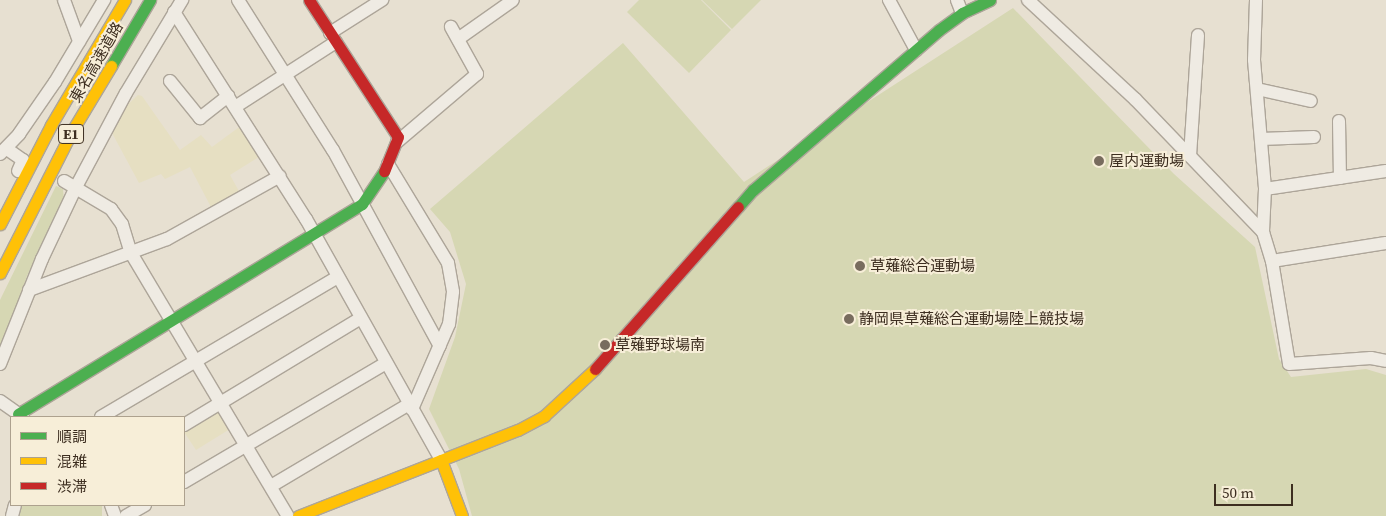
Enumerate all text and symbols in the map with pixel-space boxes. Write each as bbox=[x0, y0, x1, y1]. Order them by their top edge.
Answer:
street label: 東名高速道路 bbox=[66, 19, 126, 105]
road number: E1 bbox=[57, 122, 85, 146]
place label: 屋内運動場 bbox=[1109, 152, 1184, 170]
marker: 屋内運動場 bbox=[1093, 155, 1105, 167]
place label: 草薙総合運動場 bbox=[870, 257, 975, 275]
marker: 草薙総合運動場 bbox=[854, 260, 866, 272]
place label: 静岡県草薙総合運動場陸上競技場 bbox=[859, 310, 1084, 328]
marker: 静岡県草薙総合運動場陸上競技場 bbox=[843, 313, 855, 325]
place label: 草薙野球場南 bbox=[615, 336, 705, 354]
marker: 草薙野球場南 bbox=[599, 339, 611, 351]
legend bbox=[10, 416, 185, 506]
text: 順調 bbox=[57, 426, 87, 447]
text: 混雑 bbox=[57, 451, 87, 472]
scale bar bbox=[1216, 474, 1295, 506]
text: 渋滞 bbox=[57, 476, 87, 497]
text: 50 m bbox=[1222, 482, 1254, 503]

